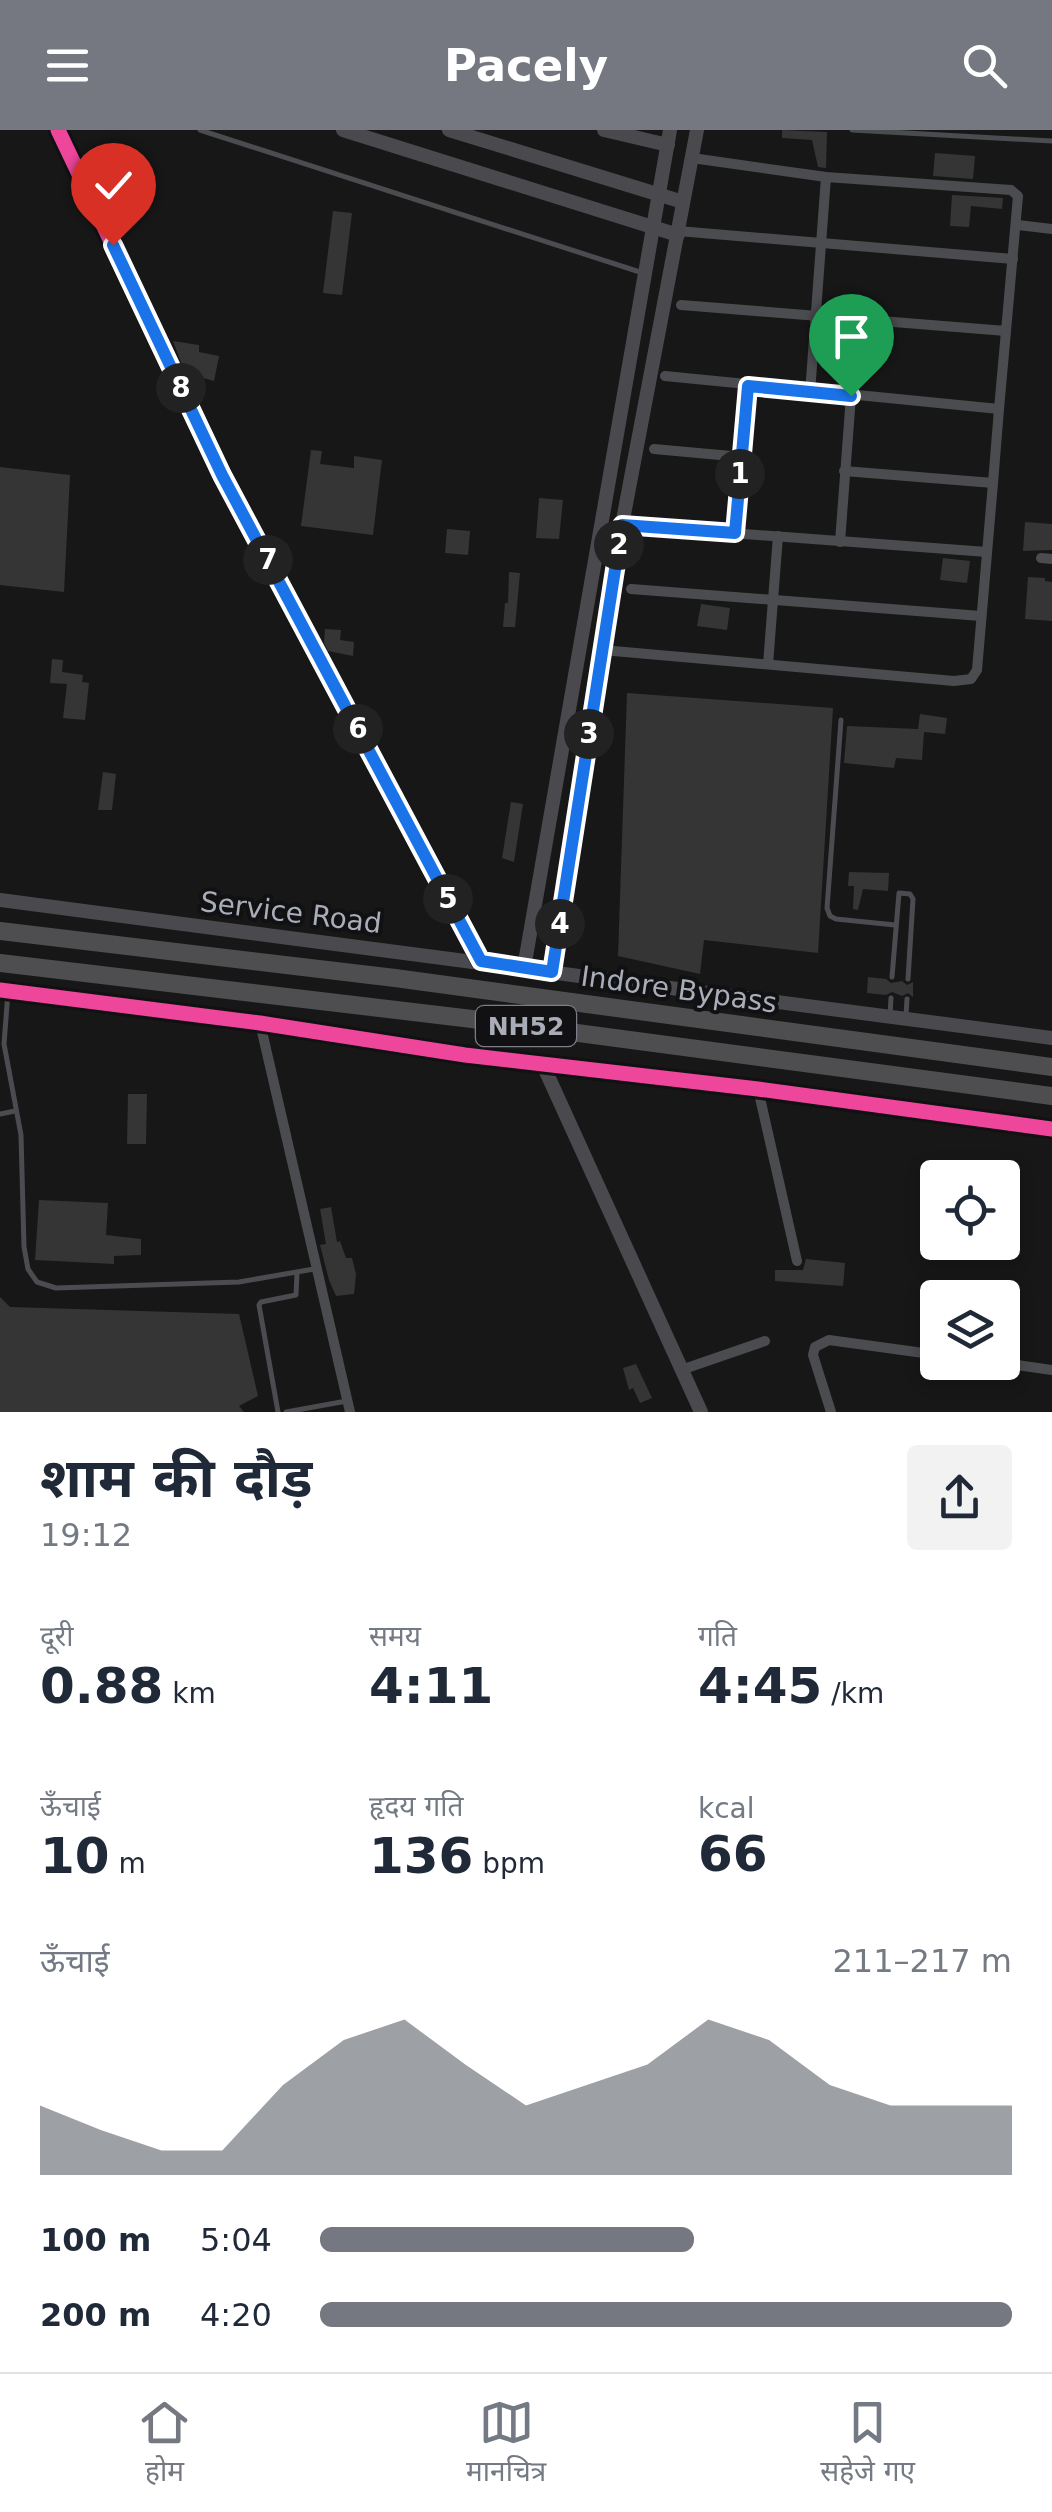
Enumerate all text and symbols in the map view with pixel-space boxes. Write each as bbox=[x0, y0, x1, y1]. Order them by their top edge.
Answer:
icon: menu bbox=[40, 38, 95, 93]
icon: search bbox=[957, 38, 1012, 93]
text: Pacely bbox=[444, 39, 608, 92]
pin bbox=[71, 143, 156, 246]
icon: check bbox=[86, 158, 141, 213]
pin bbox=[809, 294, 894, 397]
icon: arrive bbox=[824, 309, 879, 364]
pin: 8 bbox=[156, 363, 206, 413]
text: 8 bbox=[171, 371, 191, 404]
pin: 1 bbox=[715, 449, 765, 499]
text: 1 bbox=[730, 457, 750, 490]
pin: 2 bbox=[594, 520, 644, 570]
text: 2 bbox=[609, 528, 629, 561]
pin: 7 bbox=[243, 535, 293, 585]
text: 7 bbox=[258, 543, 278, 576]
pin: 6 bbox=[333, 704, 383, 754]
pin: 3 bbox=[564, 709, 614, 759]
text: 6 bbox=[348, 712, 368, 745]
text: 3 bbox=[579, 717, 599, 750]
pin: 5 bbox=[423, 874, 473, 924]
text: 5 bbox=[438, 882, 458, 915]
street label: Service Road bbox=[198, 885, 384, 940]
pin: 4 bbox=[535, 899, 585, 949]
text: 4 bbox=[550, 907, 570, 940]
street label: Indore Bypass bbox=[579, 959, 779, 1020]
road number: NH52 bbox=[476, 1006, 576, 1046]
map controls bbox=[920, 1160, 1020, 1380]
button: locate bbox=[920, 1160, 1020, 1260]
button: layers bbox=[920, 1280, 1020, 1380]
button: share bbox=[907, 1445, 1012, 1550]
text: शाम की दौड़ bbox=[40, 1446, 312, 1510]
text: 19:12 bbox=[40, 1516, 132, 1554]
text: दूरी bbox=[40, 1620, 74, 1653]
text: समय bbox=[369, 1620, 421, 1653]
text: गति bbox=[698, 1620, 737, 1653]
text: 0.88 bbox=[40, 1657, 163, 1715]
text: 4:11 bbox=[369, 1657, 493, 1715]
text: 4:45 bbox=[698, 1657, 822, 1715]
text: km bbox=[163, 1677, 216, 1710]
text: /km bbox=[822, 1677, 884, 1710]
text: ऊँचाई bbox=[40, 1790, 101, 1823]
text: हृदय गति bbox=[369, 1790, 463, 1823]
text: kcal bbox=[698, 1792, 755, 1825]
text: 66 bbox=[698, 1825, 768, 1883]
text: 10 bbox=[40, 1827, 110, 1885]
text: 136 bbox=[369, 1827, 473, 1885]
text: m bbox=[110, 1847, 146, 1880]
text: bpm bbox=[473, 1847, 545, 1880]
text: ऊँचाई bbox=[40, 1942, 109, 1980]
text: 211–217 m bbox=[833, 1942, 1012, 1980]
text: 100 m bbox=[40, 2221, 151, 2259]
text: 5:04 bbox=[200, 2221, 272, 2259]
text: 200 m bbox=[40, 2296, 151, 2334]
text: 4:20 bbox=[200, 2296, 272, 2334]
tab: होम bbox=[137, 2395, 192, 2492]
tab: मानचित्र bbox=[466, 2395, 546, 2492]
tab: सहेजे गए bbox=[820, 2395, 915, 2492]

